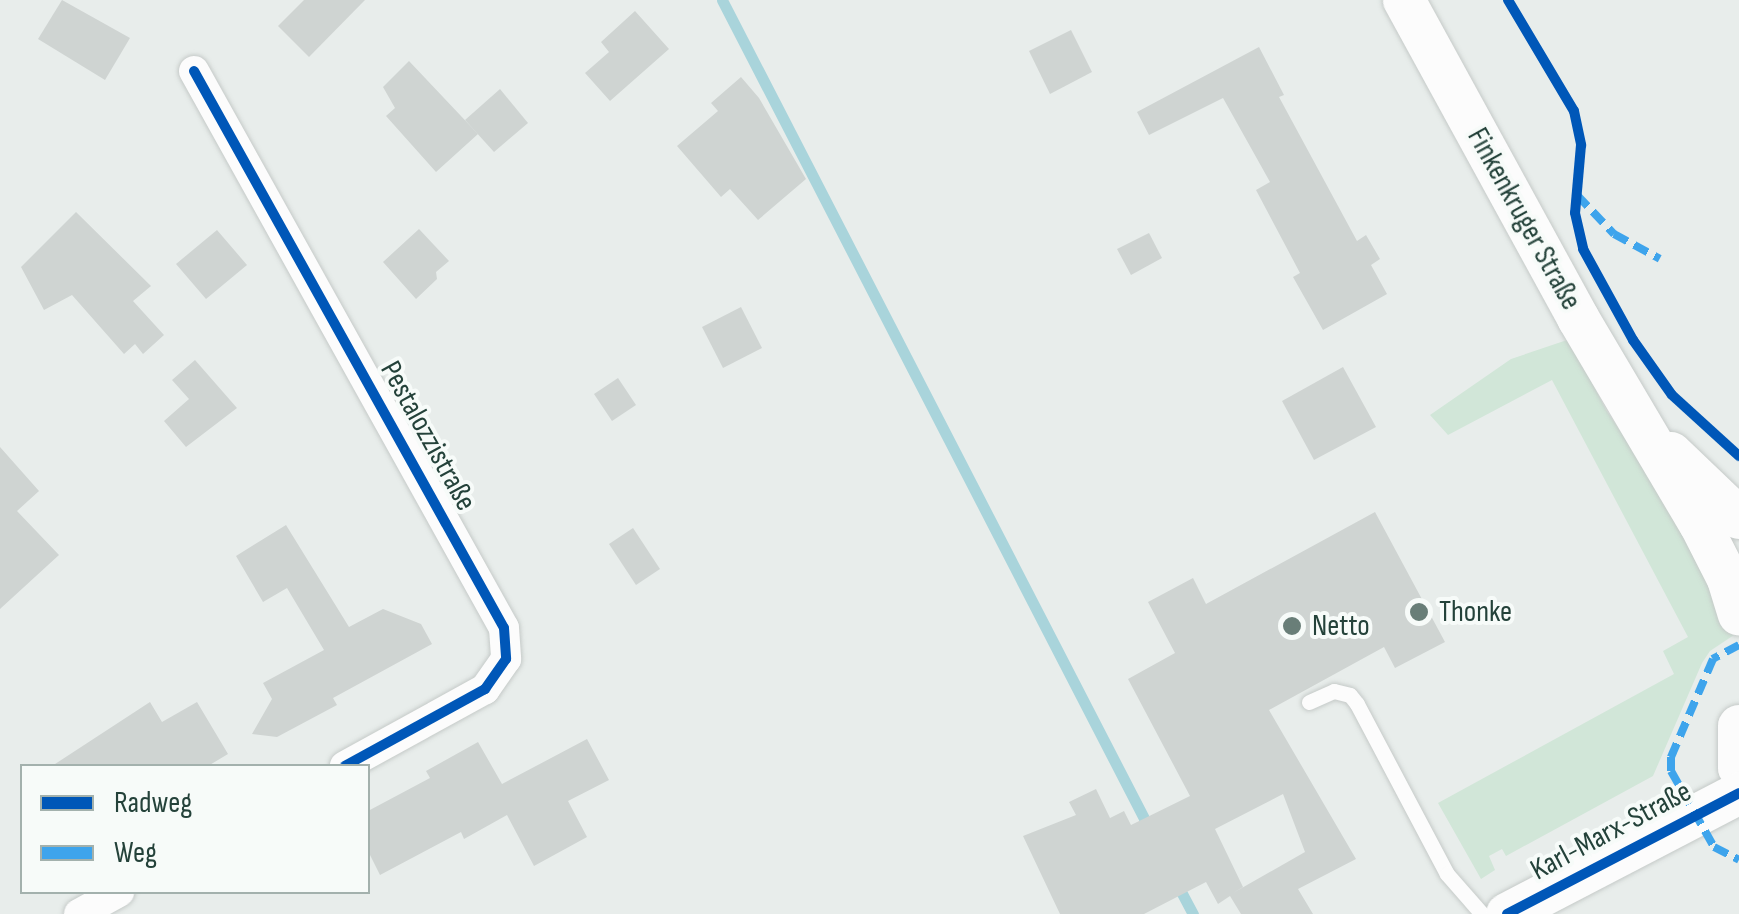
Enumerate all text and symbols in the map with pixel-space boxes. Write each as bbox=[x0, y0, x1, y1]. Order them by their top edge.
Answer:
street label: Finkenkruger Straße bbox=[1459, 122, 1589, 316]
street label: Pestalozzistraße bbox=[372, 355, 484, 517]
place label: Thonke bbox=[1439, 594, 1512, 630]
marker: Thonke bbox=[1408, 601, 1430, 623]
place label: Netto bbox=[1312, 608, 1370, 644]
marker: Netto bbox=[1281, 615, 1303, 637]
legend bbox=[20, 764, 370, 894]
street label: Karl-Marx-Straße bbox=[1525, 774, 1697, 888]
text: Radweg bbox=[114, 785, 192, 821]
text: Weg bbox=[114, 835, 157, 871]

